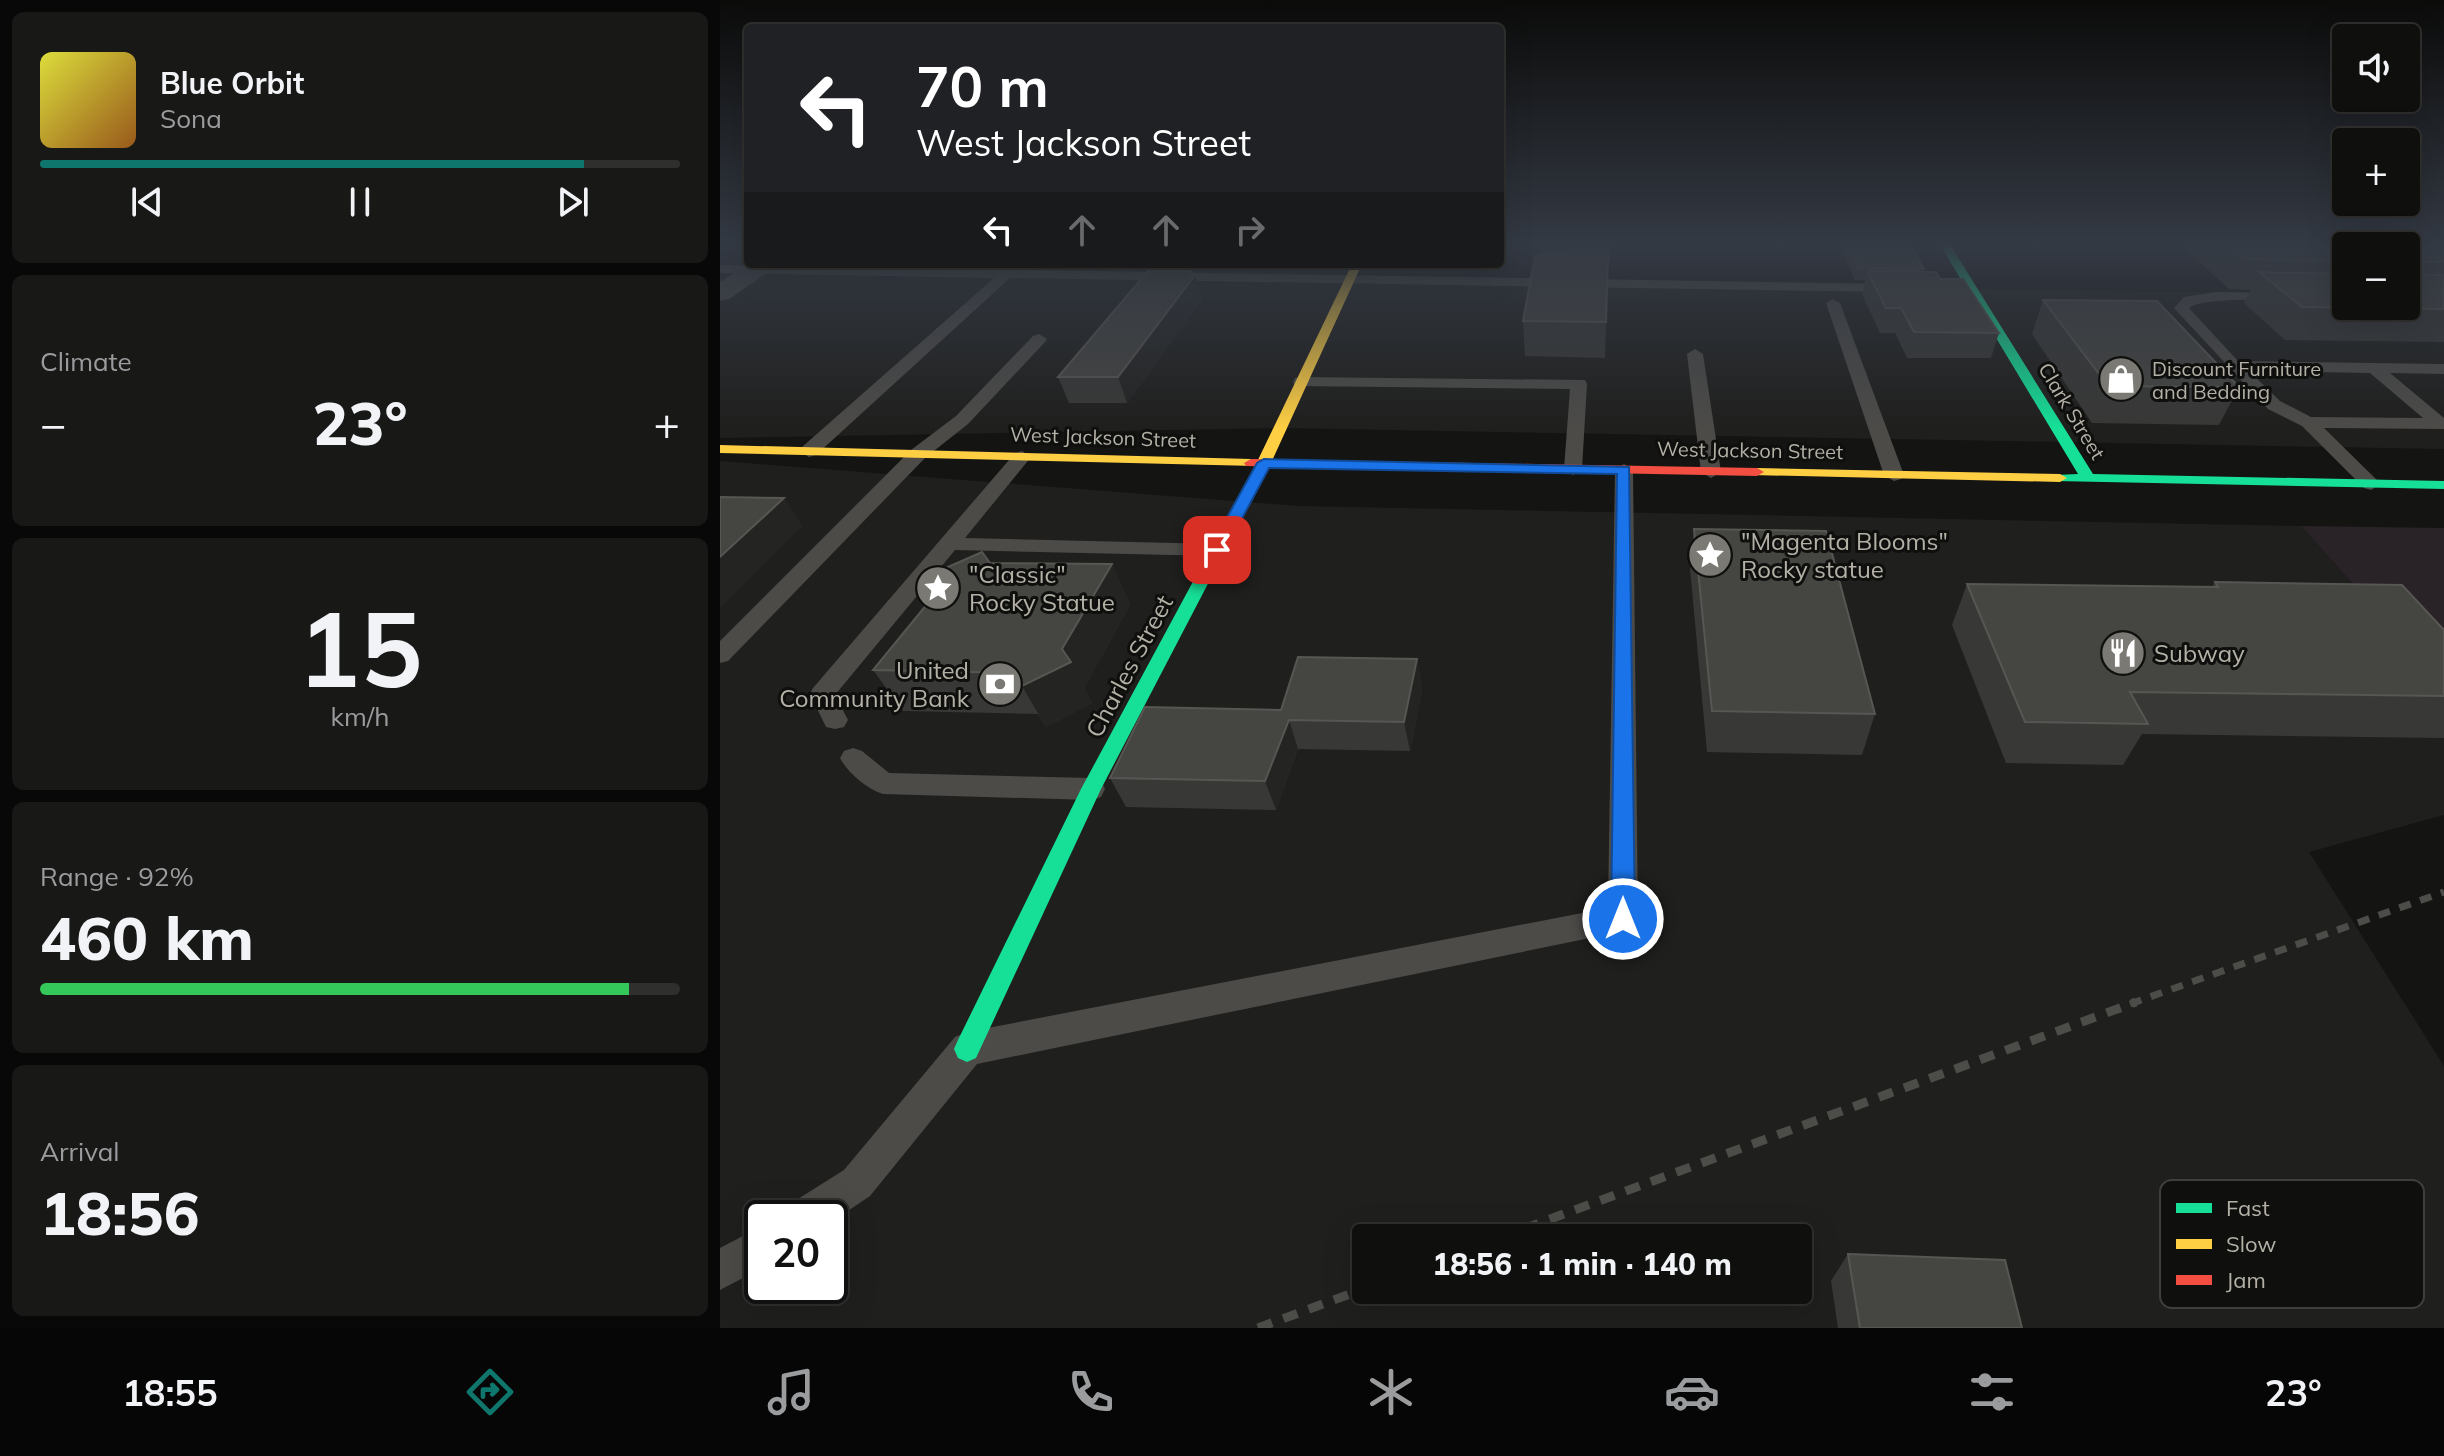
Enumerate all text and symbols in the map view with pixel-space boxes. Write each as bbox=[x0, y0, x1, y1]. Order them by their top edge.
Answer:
map controls bbox=[2332, 24, 2420, 320]
button: sound bbox=[2332, 24, 2420, 112]
text: 70 m bbox=[916, 51, 1049, 121]
icon: left bbox=[784, 56, 888, 160]
text: Blue Orbit bbox=[160, 64, 304, 102]
text: Sona bbox=[160, 102, 222, 135]
text: West Jackson Street bbox=[916, 120, 1251, 165]
button: + bbox=[2332, 128, 2420, 216]
icon: previous bbox=[125, 180, 169, 224]
icon: pause bbox=[338, 180, 382, 224]
icon: next bbox=[551, 180, 595, 224]
icon: left bbox=[976, 208, 1020, 252]
icon: ahead bbox=[1060, 208, 1104, 252]
icon: ahead bbox=[1144, 208, 1188, 252]
icon: right bbox=[1228, 208, 1272, 252]
button: − bbox=[2332, 232, 2420, 320]
text: Climate bbox=[40, 345, 132, 378]
shop icon: Discount Furniture and Bedding bbox=[2097, 355, 2145, 403]
place label: Discount Furniture and Bedding bbox=[2152, 356, 2321, 404]
street label: Clark Street bbox=[2033, 358, 2111, 464]
text: 23° bbox=[312, 385, 408, 460]
text: − bbox=[40, 396, 66, 451]
text: + bbox=[654, 396, 680, 451]
street label: West Jackson Street bbox=[1010, 421, 1196, 453]
street label: West Jackson Street bbox=[1657, 436, 1843, 464]
pin bbox=[1183, 516, 1251, 584]
place label: "Magenta Blooms" Rocky statue bbox=[1741, 526, 1948, 584]
icon: arrive bbox=[1195, 528, 1239, 572]
place icon: "Magenta Blooms" Rocky statue bbox=[1686, 531, 1734, 579]
place label: "Classic" Rocky Statue bbox=[969, 559, 1115, 617]
place icon: "Classic" Rocky Statue bbox=[914, 564, 962, 612]
text: 15 bbox=[298, 582, 422, 713]
street label: Charles Street bbox=[1079, 590, 1179, 742]
restaurant icon: Subway bbox=[2099, 629, 2147, 677]
place label: Subway bbox=[2154, 638, 2245, 668]
place label: United Community Bank bbox=[779, 655, 970, 713]
bank icon: United Community Bank bbox=[976, 660, 1024, 708]
text: km/h bbox=[331, 700, 389, 733]
text: Range · 92% bbox=[40, 860, 194, 893]
position arrow bbox=[1581, 877, 1665, 961]
text: 460 km bbox=[40, 900, 254, 975]
text: Arrival bbox=[40, 1135, 120, 1168]
text: 18:56 bbox=[40, 1175, 200, 1250]
legend bbox=[2160, 1180, 2424, 1308]
text: Fast bbox=[2226, 1194, 2270, 1222]
speed limit sign: 20 bbox=[744, 1200, 848, 1304]
text: Slow bbox=[2226, 1230, 2276, 1258]
text: 18:56 · 1 min · 140 m bbox=[1432, 1245, 1732, 1283]
text: Jam bbox=[2226, 1266, 2266, 1294]
icon: directions bbox=[462, 1364, 518, 1420]
icon: music bbox=[763, 1364, 819, 1420]
icon: phone bbox=[1063, 1364, 1119, 1420]
icon: climate bbox=[1363, 1364, 1419, 1420]
icon: car bbox=[1664, 1364, 1720, 1420]
icon: filters bbox=[1964, 1364, 2020, 1420]
text: 18:55 bbox=[122, 1370, 218, 1415]
text: 23° bbox=[2265, 1370, 2322, 1415]

